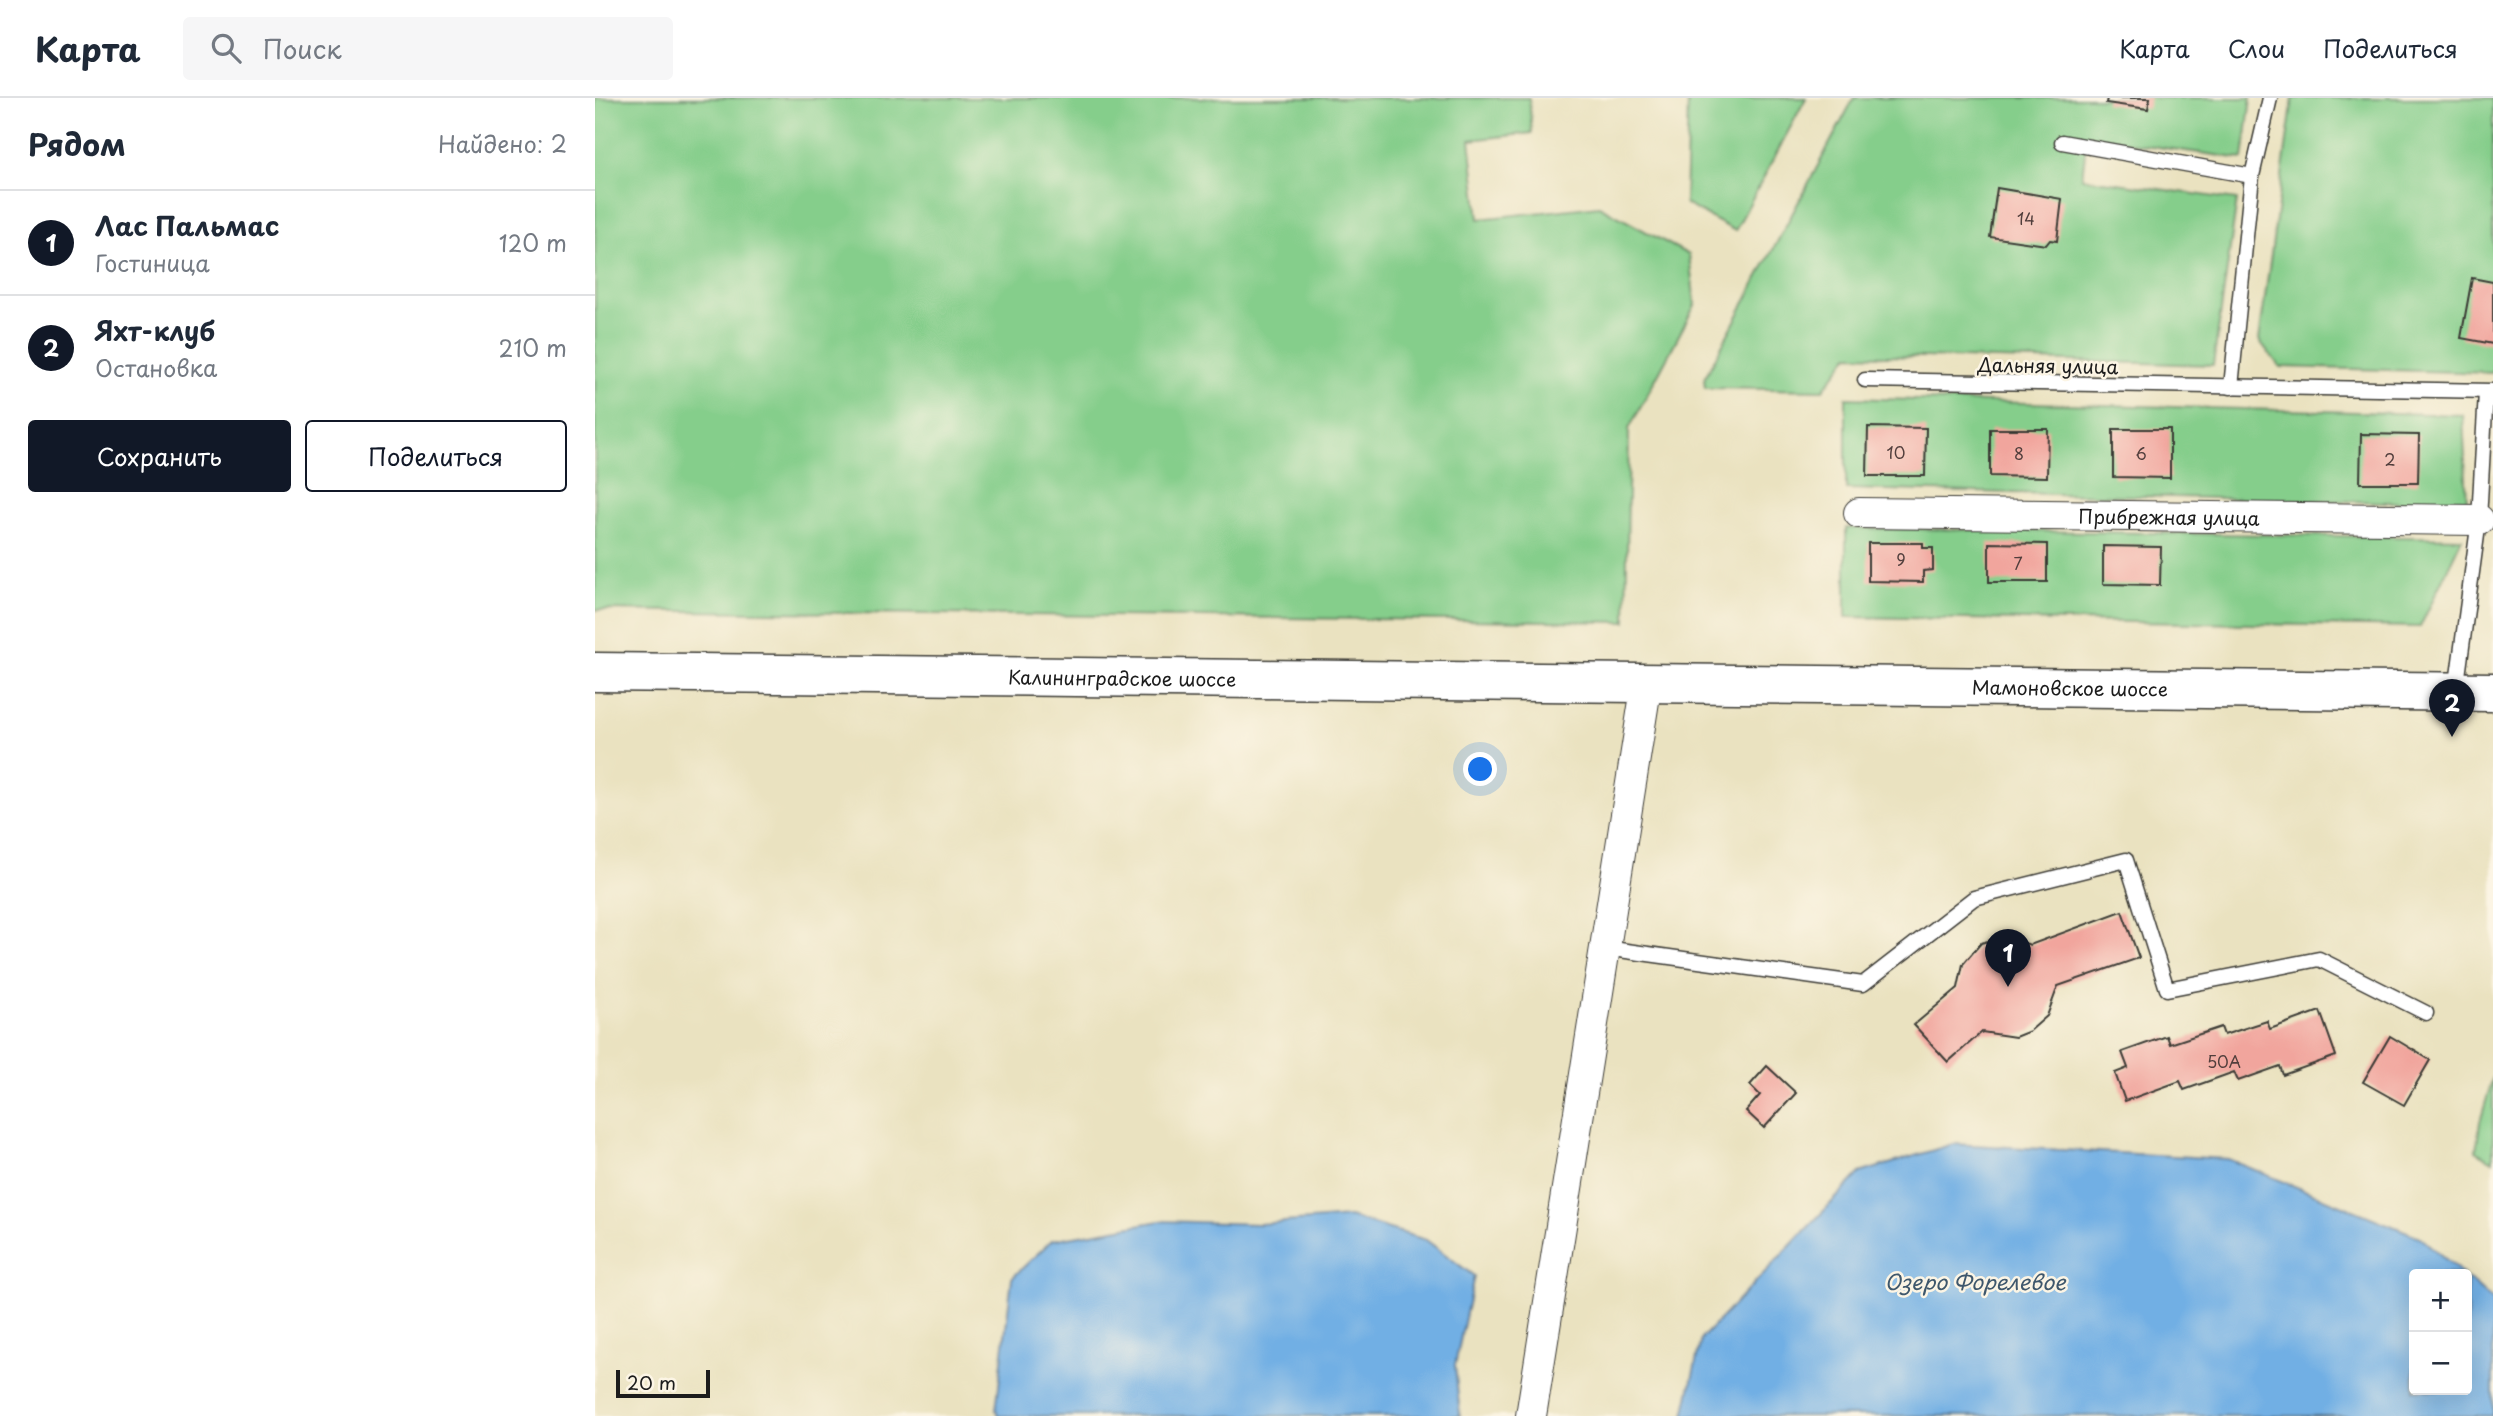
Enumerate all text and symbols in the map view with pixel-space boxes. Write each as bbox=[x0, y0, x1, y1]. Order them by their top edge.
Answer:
search box bbox=[183, 17, 673, 80]
text: Карта bbox=[35, 23, 141, 73]
icon: search bbox=[207, 29, 245, 67]
text: Поиск bbox=[263, 29, 342, 68]
text: Карта bbox=[2119, 30, 2190, 66]
text: Слои bbox=[2228, 30, 2285, 66]
text: Поделиться bbox=[2323, 30, 2458, 66]
text: Рядом bbox=[28, 121, 126, 166]
text: Найдено: 2 bbox=[438, 126, 567, 161]
text: Лас Пальмас bbox=[95, 206, 279, 245]
house number: 14 bbox=[2017, 206, 2035, 230]
text: 1 bbox=[46, 225, 57, 260]
text: 120 m bbox=[499, 225, 567, 260]
text: Гостиница bbox=[95, 245, 210, 280]
text: Яхт-клуб bbox=[95, 311, 215, 350]
text: 2 bbox=[43, 330, 59, 365]
text: 210 m bbox=[499, 330, 567, 365]
text: Остановка bbox=[95, 350, 217, 385]
street label: Дальняя улица bbox=[1976, 350, 2119, 380]
button: Сохранить bbox=[28, 420, 291, 492]
button: Поделиться bbox=[305, 420, 567, 492]
house number: 10 bbox=[1887, 440, 1905, 464]
house number: 8 bbox=[2014, 441, 2024, 465]
house number: 6 bbox=[2135, 441, 2147, 465]
house number: 2 bbox=[2384, 447, 2396, 471]
street label: Прибрежная улица bbox=[2078, 501, 2260, 532]
house number: 9 bbox=[1896, 547, 1906, 571]
house number: 7 bbox=[2013, 551, 2023, 575]
street label: Калининградское шоссе bbox=[1008, 662, 1236, 693]
street label: Мамоновское шоссе bbox=[1972, 673, 2168, 703]
pin: 2 bbox=[2429, 679, 2475, 737]
your location bbox=[1463, 752, 1497, 786]
pin: 1 bbox=[1985, 929, 2031, 987]
house number: 50А bbox=[2207, 1049, 2241, 1073]
water label: Озеро Форелевое bbox=[1884, 1265, 2067, 1297]
map controls bbox=[2409, 1269, 2472, 1395]
button: + bbox=[2409, 1269, 2472, 1332]
button: − bbox=[2409, 1332, 2472, 1395]
scale bar bbox=[616, 1367, 711, 1399]
text: 20 m bbox=[627, 1368, 676, 1396]

